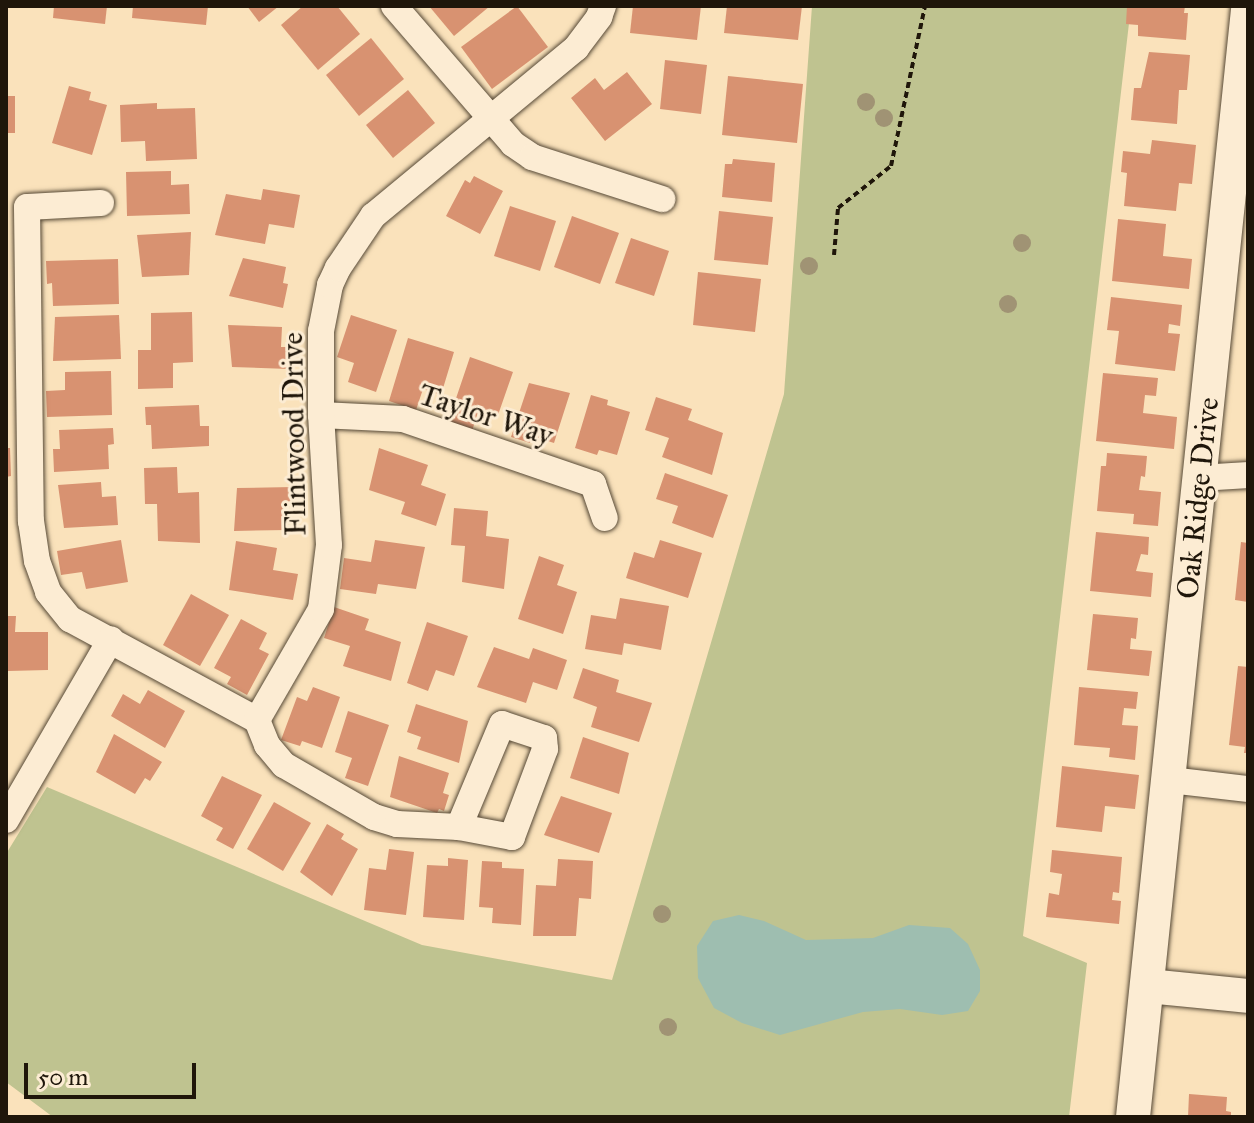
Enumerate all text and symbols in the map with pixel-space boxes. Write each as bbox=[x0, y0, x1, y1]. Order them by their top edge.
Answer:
street label: Flintwood Drive bbox=[274, 332, 314, 536]
street label: Taylor Way bbox=[414, 376, 558, 454]
street label: Oak Ridge Drive bbox=[1170, 395, 1226, 601]
scale bar bbox=[28, 1047, 200, 1097]
text: 50 m bbox=[38, 1062, 88, 1092]

